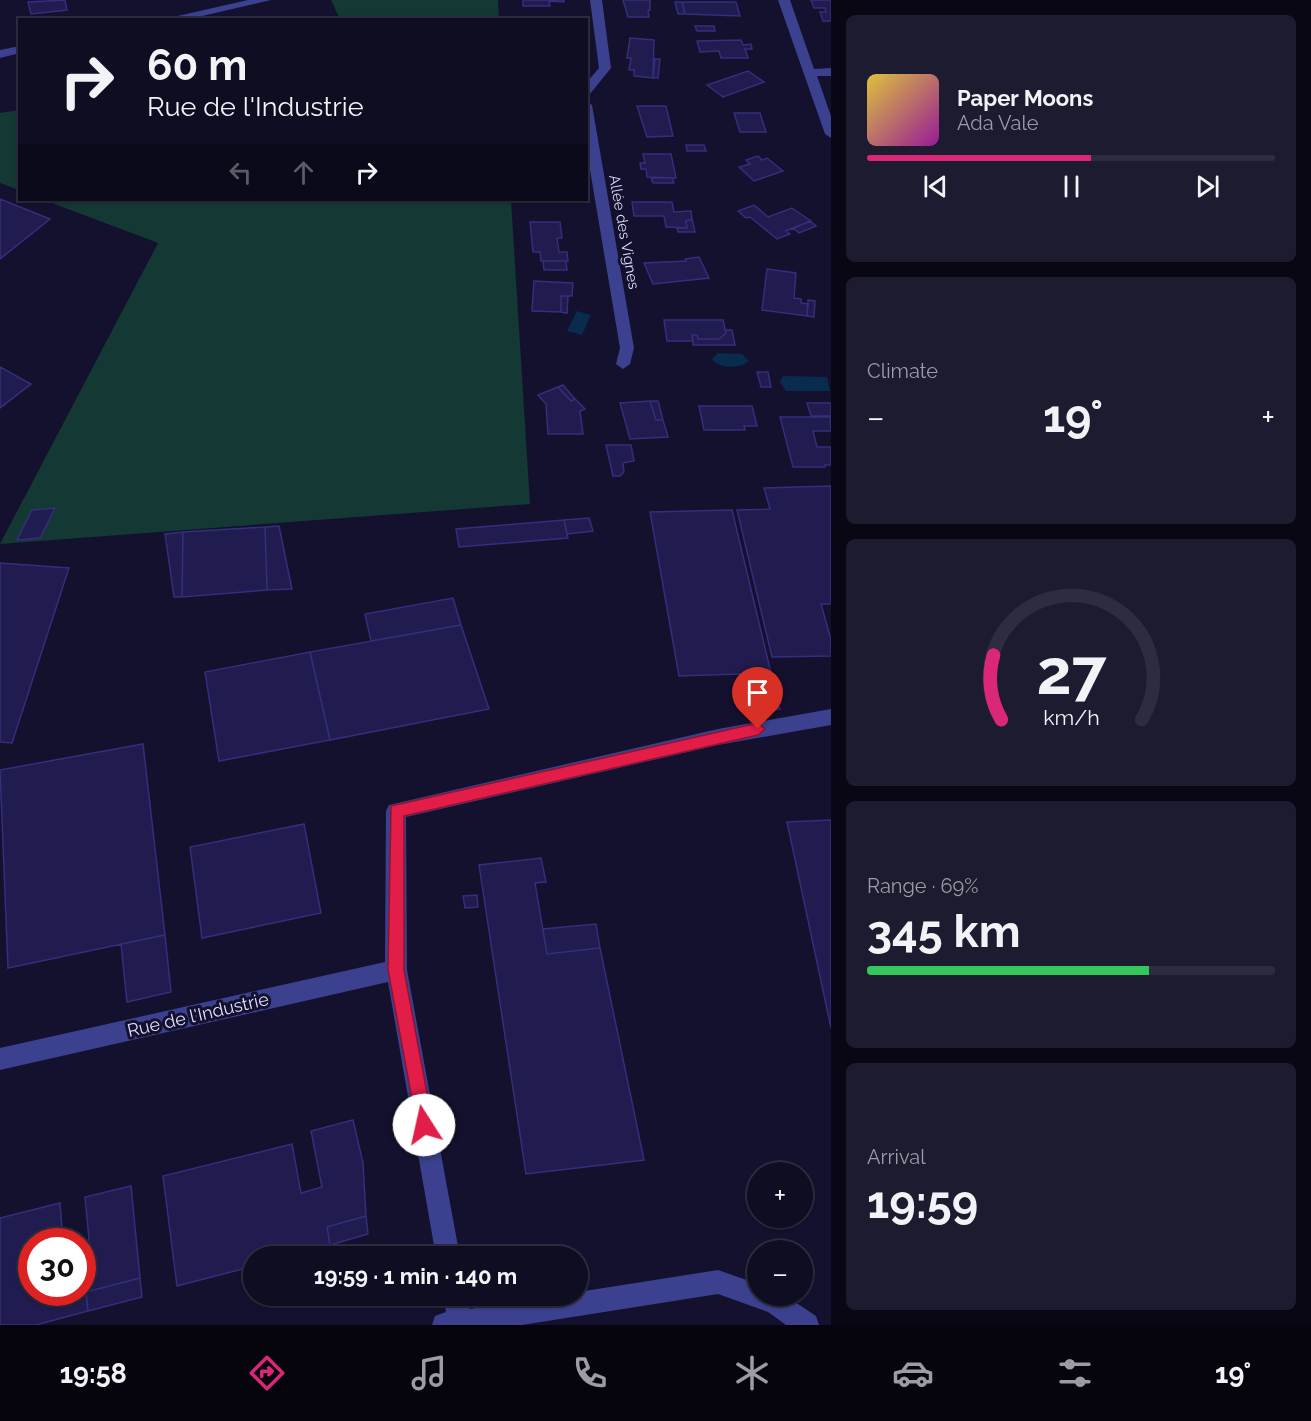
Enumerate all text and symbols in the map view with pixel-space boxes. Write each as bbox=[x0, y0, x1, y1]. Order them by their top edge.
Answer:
text: 60 m bbox=[147, 41, 247, 90]
icon: right bbox=[48, 42, 126, 120]
text: Paper Moons bbox=[957, 85, 1093, 111]
text: Rue de l'Industrie bbox=[147, 91, 364, 122]
text: Ada Vale bbox=[957, 111, 1039, 135]
icon: left bbox=[224, 156, 257, 189]
icon: ahead bbox=[287, 156, 320, 189]
icon: right bbox=[350, 156, 383, 189]
icon: previous bbox=[919, 170, 952, 203]
icon: pause bbox=[1055, 170, 1088, 203]
icon: next bbox=[1191, 170, 1224, 203]
street label: Allée des Vignes bbox=[605, 173, 643, 291]
text: Climate bbox=[867, 359, 938, 383]
text: 19° bbox=[1043, 390, 1103, 443]
text: − bbox=[867, 398, 885, 437]
text: + bbox=[1261, 398, 1275, 437]
text: 27 bbox=[1036, 635, 1107, 709]
pin bbox=[732, 667, 783, 729]
icon: arrive bbox=[741, 676, 774, 709]
text: km/h bbox=[1043, 705, 1099, 730]
text: Range · 69% bbox=[867, 874, 979, 898]
text: 345 km bbox=[867, 905, 1021, 958]
street label: Rue de l'Industrie bbox=[125, 988, 271, 1041]
position arrow bbox=[392, 1093, 456, 1157]
text: Arrival bbox=[867, 1145, 926, 1169]
map controls bbox=[747, 1162, 813, 1306]
button: + bbox=[747, 1162, 813, 1228]
text: 19:59 bbox=[867, 1176, 978, 1229]
speed limit sign: 30 bbox=[18, 1228, 96, 1306]
button: − bbox=[747, 1240, 813, 1306]
text: 19:59 · 1 min · 140 m bbox=[314, 1263, 517, 1289]
icon: directions bbox=[246, 1352, 288, 1394]
icon: music bbox=[408, 1352, 450, 1394]
icon: phone bbox=[569, 1352, 611, 1394]
icon: climate bbox=[731, 1352, 773, 1394]
icon: car bbox=[892, 1352, 934, 1394]
icon: filters bbox=[1054, 1352, 1096, 1394]
text: 19:58 bbox=[60, 1358, 127, 1389]
text: 19° bbox=[1215, 1358, 1251, 1389]

